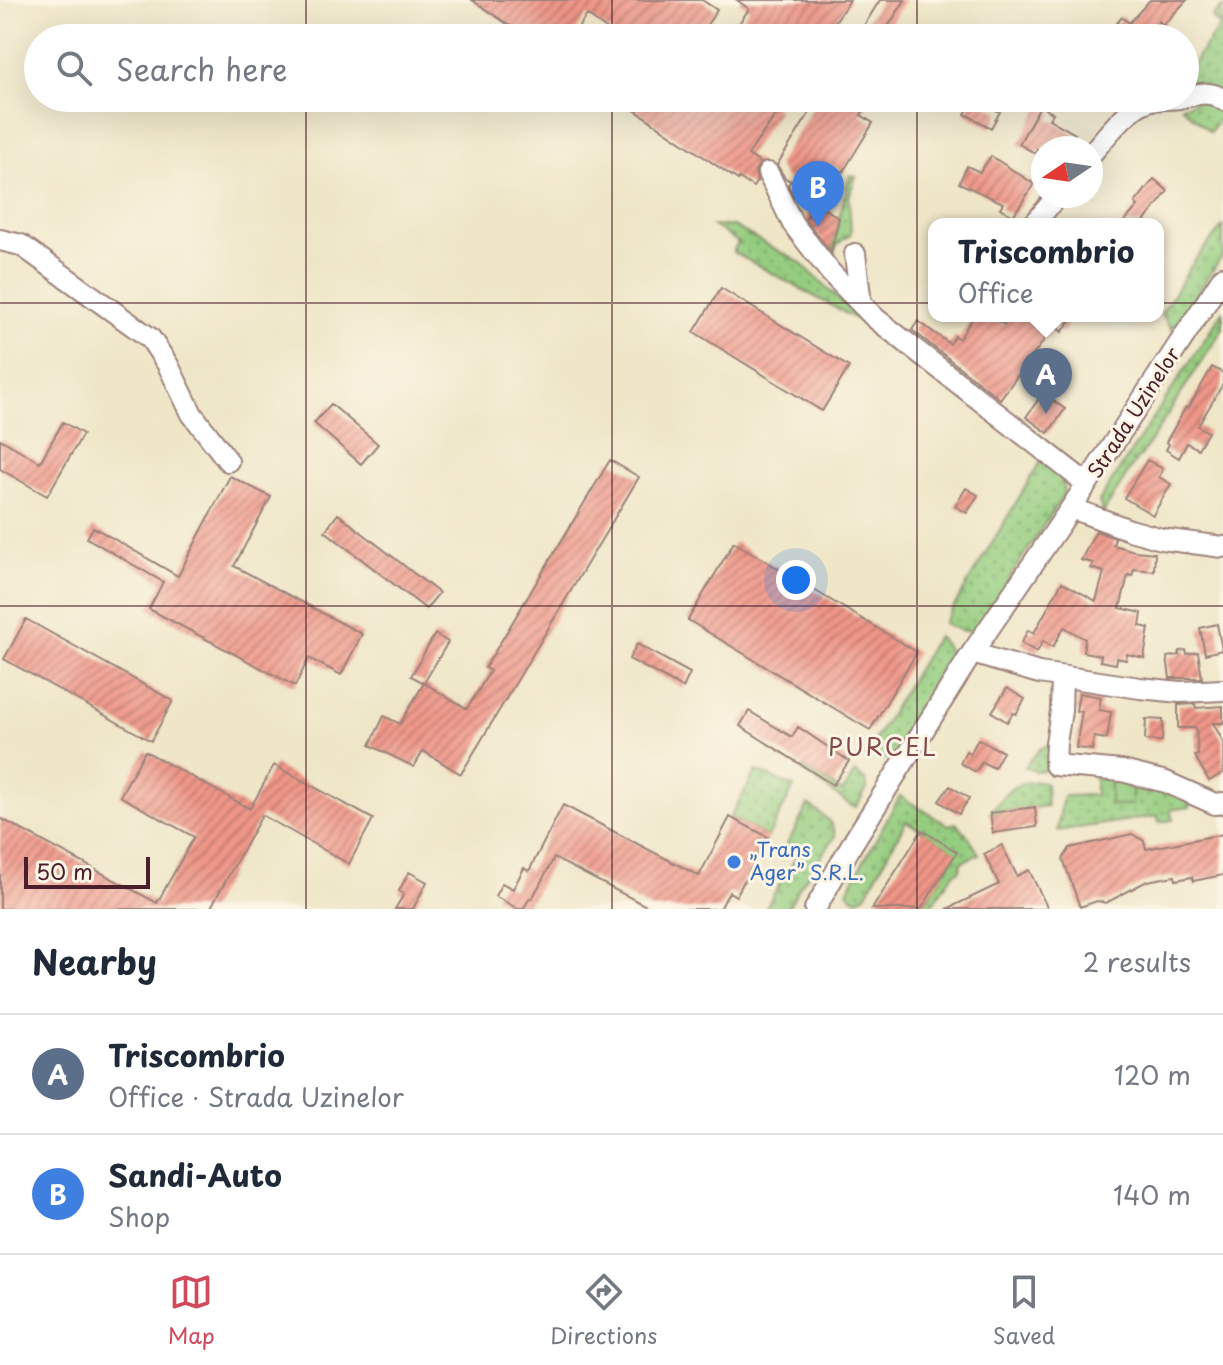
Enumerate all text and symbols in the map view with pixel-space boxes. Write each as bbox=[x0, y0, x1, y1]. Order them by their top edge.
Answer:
search box bbox=[24, 24, 1199, 112]
icon: search bbox=[52, 46, 96, 90]
text: Search here bbox=[116, 46, 288, 91]
north arrow bbox=[1031, 136, 1103, 208]
pin: B bbox=[792, 161, 844, 227]
popup bbox=[928, 218, 1164, 322]
text: Triscombrio bbox=[958, 228, 1134, 273]
text: Office bbox=[958, 273, 1034, 312]
street label: Strada Uzinelor bbox=[1080, 340, 1187, 484]
pin: A bbox=[1020, 348, 1072, 414]
your location bbox=[776, 560, 816, 600]
district label: PURCEL bbox=[828, 728, 938, 764]
place label: „Trans Ager” S.R.L. bbox=[750, 834, 864, 887]
scale bar bbox=[24, 853, 150, 889]
marker: „Trans Ager” S.R.L. bbox=[725, 853, 743, 871]
text: 50 m bbox=[36, 854, 93, 887]
text: Nearby bbox=[32, 935, 157, 987]
text: 2 results bbox=[1083, 942, 1191, 981]
text: Triscombrio bbox=[108, 1032, 285, 1077]
text: A bbox=[48, 1055, 68, 1094]
text: 120 m bbox=[1114, 1055, 1191, 1094]
text: Office · Strada Uzinelor bbox=[108, 1077, 404, 1116]
text: Sandi-Auto bbox=[108, 1152, 282, 1197]
text: B bbox=[49, 1175, 67, 1214]
text: 140 m bbox=[1113, 1175, 1191, 1214]
text: Shop bbox=[108, 1197, 170, 1236]
tab: Map bbox=[168, 1270, 215, 1351]
tab: Directions bbox=[550, 1270, 657, 1351]
tab: Saved bbox=[993, 1270, 1055, 1351]

